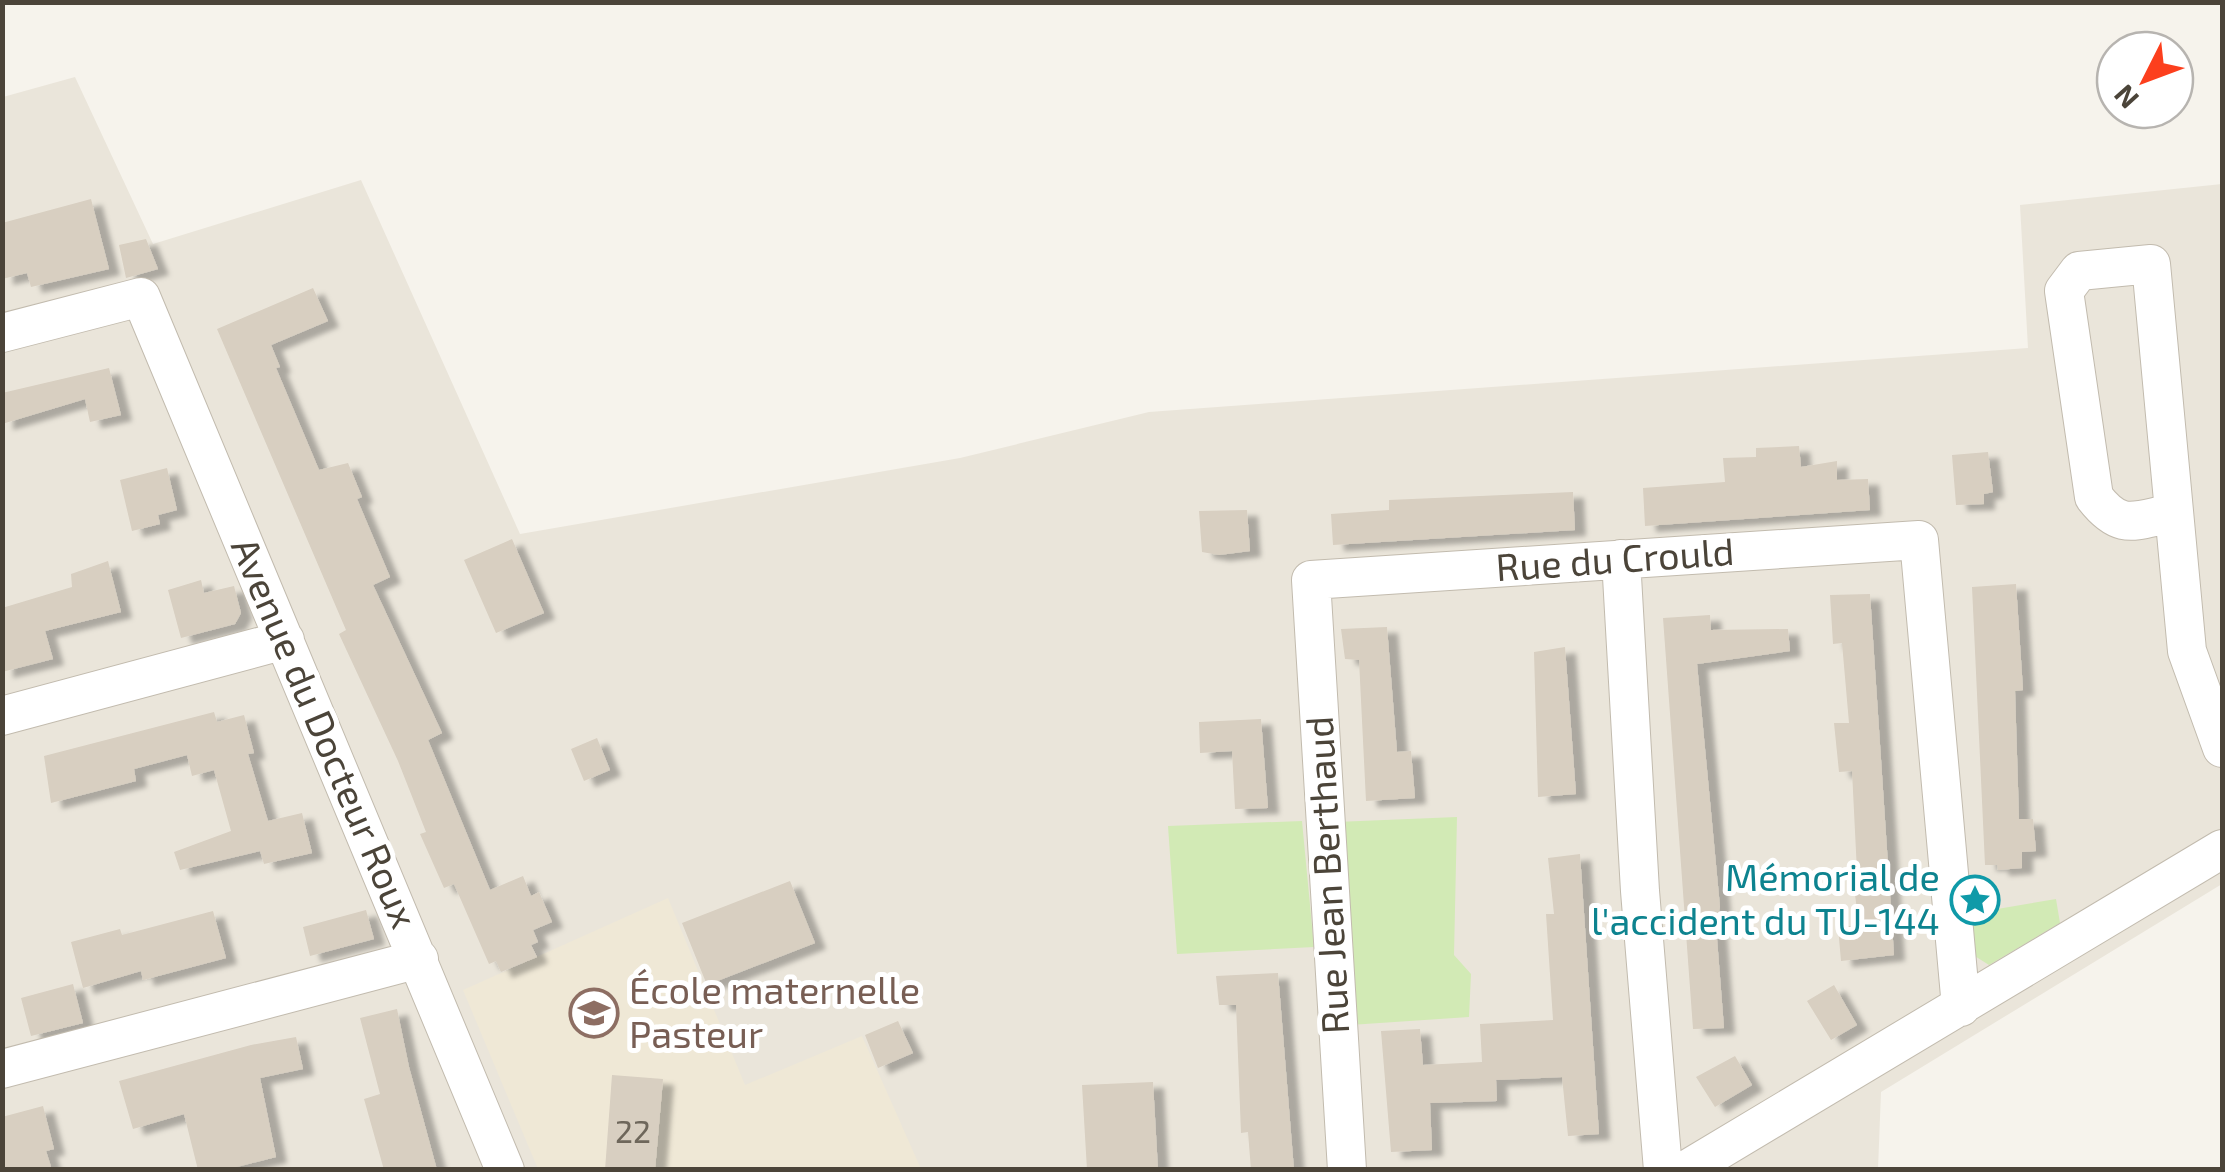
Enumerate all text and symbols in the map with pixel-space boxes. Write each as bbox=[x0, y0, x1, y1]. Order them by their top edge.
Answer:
north arrow bbox=[2095, 30, 2195, 130]
text: N bbox=[2106, 79, 2145, 116]
street label: Rue du Crould bbox=[1494, 527, 1736, 589]
street label: Avenue du Docteur Roux bbox=[223, 530, 429, 934]
street label: Rue Jean Berthaud bbox=[1295, 715, 1357, 1035]
place label: Mémorial de l'accident du TU-144 bbox=[1591, 853, 1940, 943]
place icon: Mémorial de l'accident du TU-144 bbox=[1949, 874, 2001, 926]
place label: École maternelle Pasteur bbox=[629, 966, 920, 1056]
school or university icon: École maternelle Pasteur bbox=[568, 987, 620, 1039]
house number: 22 bbox=[615, 1111, 651, 1149]

